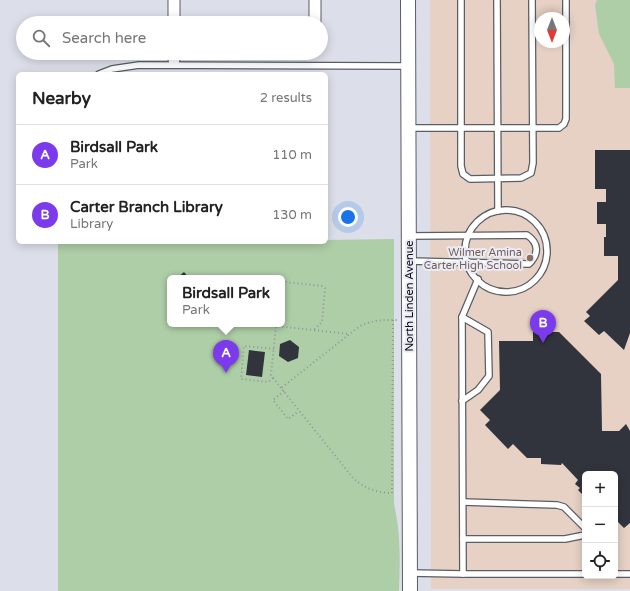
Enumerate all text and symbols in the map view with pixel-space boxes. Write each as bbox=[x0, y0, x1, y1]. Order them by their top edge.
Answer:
north arrow bbox=[534, 12, 570, 48]
search box bbox=[16, 16, 328, 60]
icon: search bbox=[30, 27, 52, 49]
text: Search here bbox=[62, 29, 146, 47]
text: Nearby bbox=[32, 88, 91, 109]
text: 2 results bbox=[260, 90, 312, 106]
text: Birdsall Park bbox=[70, 138, 158, 156]
text: A bbox=[40, 147, 50, 163]
text: 110 m bbox=[272, 147, 312, 163]
text: Park bbox=[70, 156, 98, 172]
text: Carter Branch Library bbox=[70, 198, 223, 216]
text: B bbox=[40, 207, 50, 223]
text: 130 m bbox=[272, 207, 312, 223]
your location bbox=[338, 207, 358, 227]
text: Library bbox=[70, 216, 113, 232]
street label: North Linden Avenue bbox=[403, 240, 416, 352]
place label: Wilmer Amina Carter High School bbox=[424, 246, 522, 272]
marker: Wilmer Amina Carter High School bbox=[525, 253, 535, 263]
popup bbox=[167, 275, 285, 327]
text: Birdsall Park bbox=[182, 284, 270, 302]
text: Park bbox=[182, 302, 210, 318]
pin: B bbox=[530, 310, 556, 343]
pin: A bbox=[213, 340, 239, 373]
map controls bbox=[582, 471, 618, 579]
button: + bbox=[582, 471, 618, 507]
button: − bbox=[582, 507, 618, 543]
button: locate bbox=[582, 543, 618, 579]

